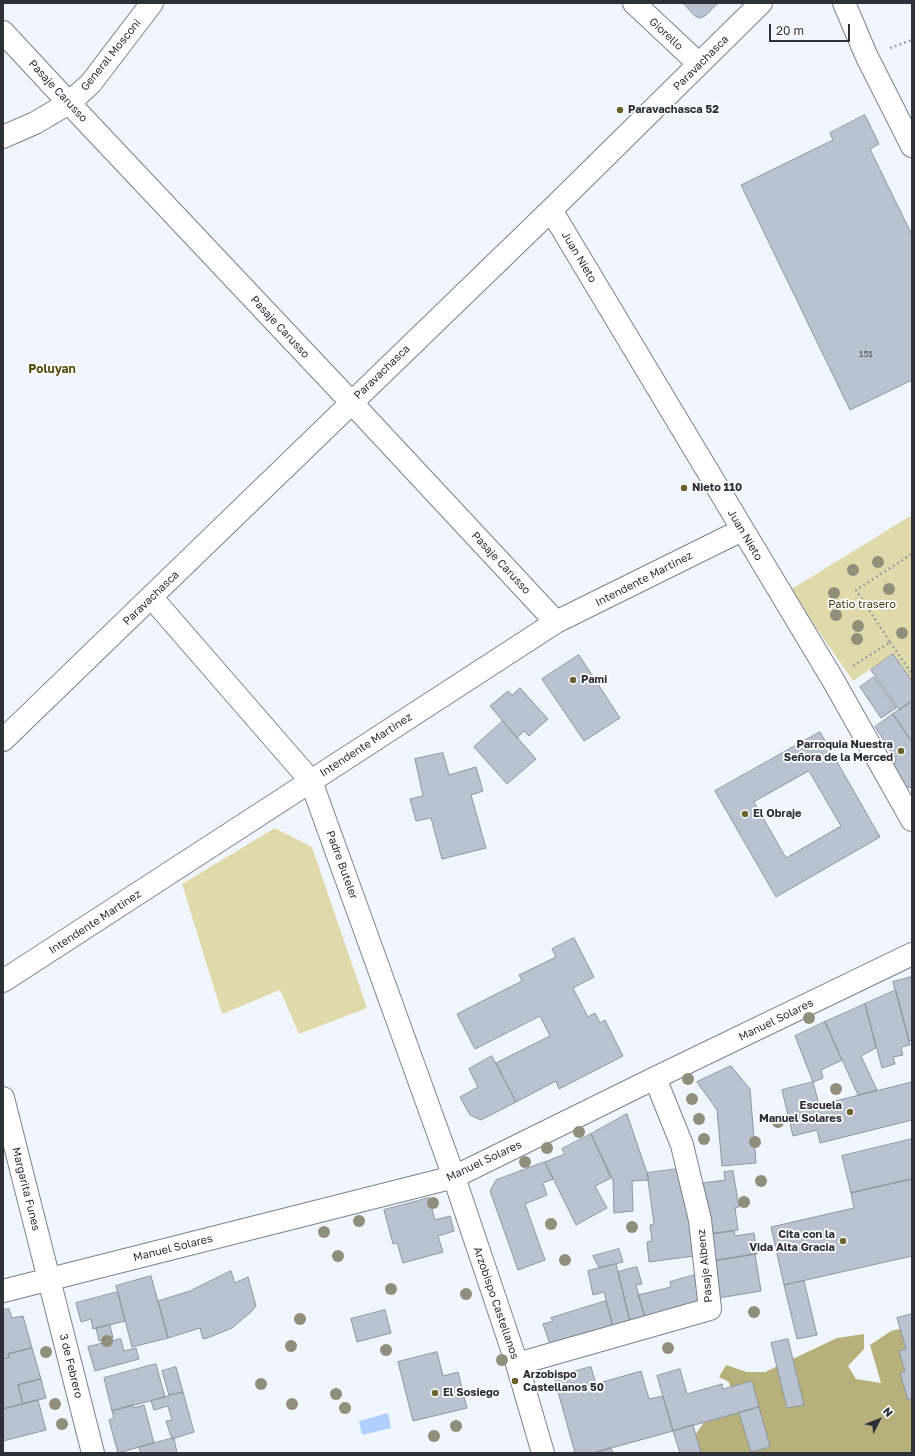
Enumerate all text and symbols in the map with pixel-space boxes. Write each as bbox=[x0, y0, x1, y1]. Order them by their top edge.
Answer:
street label: Giorello bbox=[646, 15, 686, 53]
scale bar bbox=[771, 16, 852, 42]
street label: General Mosconi bbox=[78, 17, 144, 93]
text: 20 m bbox=[776, 23, 804, 38]
street label: Paravachasca bbox=[671, 33, 731, 93]
street label: Pasaje Carusso bbox=[26, 57, 90, 125]
place label: Paravachasca 52 bbox=[628, 103, 719, 117]
marker: Paravachasca 52 bbox=[615, 105, 625, 115]
street label: Juan Nieto bbox=[559, 229, 599, 285]
street label: Pasaje Carusso bbox=[248, 293, 312, 361]
street label: Paravachasca bbox=[351, 342, 413, 402]
house number: 151 bbox=[859, 349, 873, 359]
district label: Poluyan bbox=[28, 362, 76, 376]
place label: Nieto 110 bbox=[692, 481, 742, 495]
marker: Nieto 110 bbox=[679, 483, 689, 493]
street label: Juan Nieto bbox=[725, 507, 765, 563]
street label: Pasaje Carusso bbox=[469, 529, 533, 597]
street label: Intendente Martinez bbox=[593, 549, 695, 609]
street label: Paravachasca bbox=[120, 568, 182, 628]
park label: Patio trasero bbox=[828, 598, 896, 612]
place label: Pami bbox=[581, 673, 607, 687]
marker: Pami bbox=[568, 675, 578, 685]
street label: Intendente Martinez bbox=[317, 710, 415, 780]
place label: Parroquia Nuestra Señora de la Merced bbox=[784, 738, 893, 764]
marker: Parroquia Nuestra Señora de la Merced bbox=[896, 746, 906, 756]
place label: El Obraje bbox=[753, 807, 802, 821]
marker: El Obraje bbox=[740, 809, 750, 819]
street label: Padre Buteler bbox=[323, 829, 361, 901]
street label: Intendente Martinez bbox=[46, 887, 144, 957]
street label: Manuel Solares bbox=[736, 996, 816, 1044]
place label: Escuela Manuel Solares bbox=[759, 1099, 842, 1125]
marker: Escuela Manuel Solares bbox=[845, 1107, 855, 1117]
street label: Manuel Solares bbox=[444, 1138, 524, 1184]
street label: Margarita Funes bbox=[9, 1146, 43, 1232]
place label: Cita con la Vida Alta Gracia bbox=[749, 1228, 835, 1254]
street label: Pasaje Albenz bbox=[695, 1229, 715, 1303]
street label: Manuel Solares bbox=[132, 1232, 214, 1264]
marker: Cita con la Vida Alta Gracia bbox=[838, 1236, 848, 1246]
street label: Arzobispo Castellanos bbox=[470, 1245, 522, 1361]
street label: 3 de Febrero bbox=[57, 1332, 85, 1400]
place label: Arzobispo Castellanos 50 bbox=[523, 1368, 604, 1394]
marker: Arzobispo Castellanos 50 bbox=[510, 1376, 520, 1386]
place label: El Sosiego bbox=[443, 1386, 499, 1400]
marker: El Sosiego bbox=[430, 1388, 440, 1398]
north arrow bbox=[859, 1400, 899, 1440]
text: N bbox=[881, 1404, 896, 1419]

